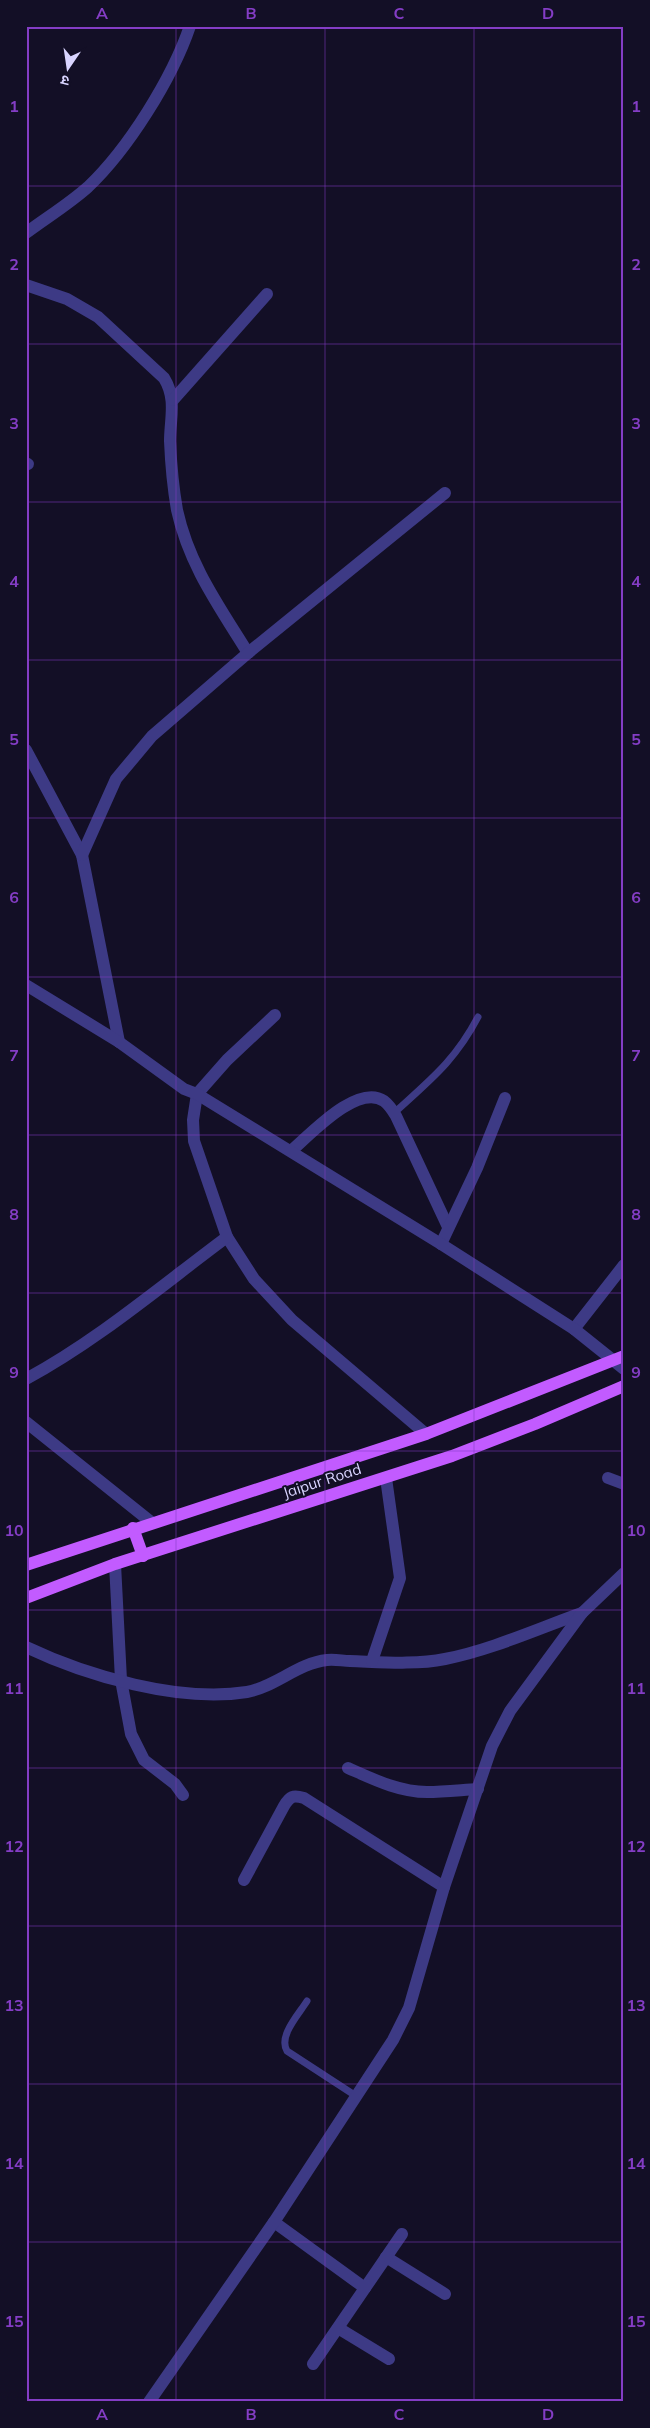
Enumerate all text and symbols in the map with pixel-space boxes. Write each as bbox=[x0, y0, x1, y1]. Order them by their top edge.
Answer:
text: A bbox=[96, 3, 108, 23]
text: B bbox=[245, 3, 257, 23]
text: C bbox=[394, 3, 405, 23]
text: D bbox=[542, 3, 554, 23]
north arrow bbox=[42, 42, 92, 92]
text: उ bbox=[58, 71, 71, 90]
text: 1 bbox=[9, 96, 19, 116]
text: 1 bbox=[631, 96, 641, 116]
text: 2 bbox=[9, 254, 19, 274]
text: 2 bbox=[631, 254, 641, 274]
text: 3 bbox=[9, 413, 19, 433]
text: 3 bbox=[631, 413, 641, 433]
text: 4 bbox=[9, 571, 19, 591]
text: 4 bbox=[631, 571, 641, 591]
text: 5 bbox=[9, 729, 19, 749]
text: 5 bbox=[631, 729, 641, 749]
text: 6 bbox=[9, 887, 19, 907]
text: 6 bbox=[631, 887, 641, 907]
text: 7 bbox=[9, 1045, 19, 1065]
text: 7 bbox=[631, 1045, 641, 1065]
text: 8 bbox=[9, 1204, 19, 1224]
text: 8 bbox=[631, 1204, 641, 1224]
text: 9 bbox=[9, 1362, 19, 1382]
text: 9 bbox=[631, 1362, 641, 1382]
street label: Jaipur Road bbox=[280, 1459, 363, 1502]
text: 10 bbox=[4, 1520, 24, 1540]
text: 10 bbox=[626, 1520, 646, 1540]
text: 11 bbox=[4, 1678, 24, 1698]
text: 11 bbox=[626, 1678, 646, 1698]
text: 12 bbox=[4, 1836, 24, 1856]
text: 12 bbox=[626, 1836, 646, 1856]
text: 13 bbox=[4, 1995, 24, 2015]
text: 13 bbox=[626, 1995, 646, 2015]
text: 14 bbox=[4, 2153, 24, 2173]
text: 14 bbox=[626, 2153, 646, 2173]
text: 15 bbox=[4, 2311, 24, 2331]
text: 15 bbox=[626, 2311, 646, 2331]
text: A bbox=[96, 2404, 108, 2424]
text: B bbox=[245, 2404, 257, 2424]
text: C bbox=[394, 2404, 405, 2424]
text: D bbox=[542, 2404, 554, 2424]

